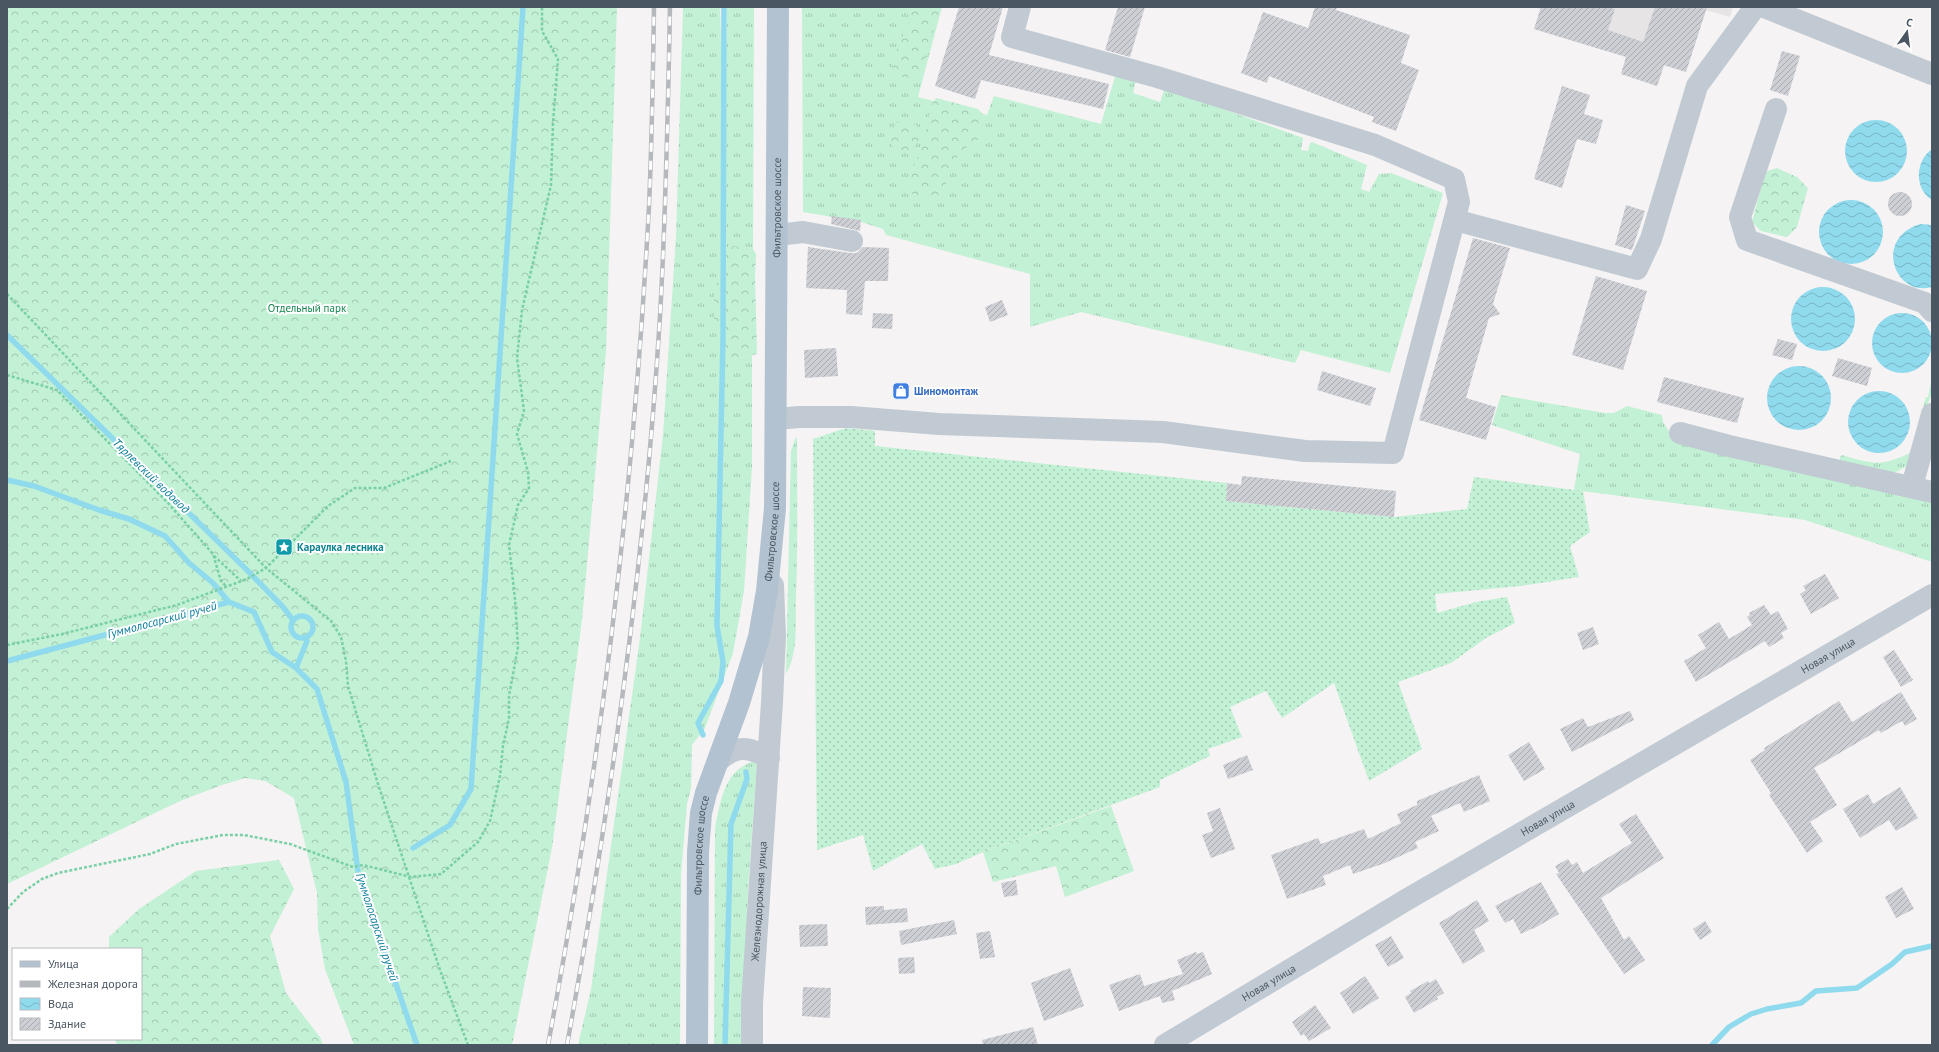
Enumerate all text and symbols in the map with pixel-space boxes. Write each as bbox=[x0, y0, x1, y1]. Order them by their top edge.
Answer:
north arrow bbox=[1887, 12, 1927, 52]
text: С bbox=[1905, 15, 1914, 30]
street label: Фильтровское шоссе bbox=[769, 157, 784, 258]
park label: Отдельный парк bbox=[268, 301, 347, 315]
shop icon: Шиномонтаж bbox=[891, 381, 911, 401]
place label: Шиномонтаж bbox=[914, 384, 978, 398]
water label: Тярлевский водовод bbox=[110, 435, 193, 516]
street label: Фильтровское шоссе bbox=[761, 481, 782, 582]
place icon: Караулка лесника bbox=[274, 537, 294, 557]
place label: Караулка лесника bbox=[297, 540, 384, 554]
water label: Гуммолосарский ручей bbox=[105, 598, 218, 641]
street label: Новая улица bbox=[1798, 634, 1858, 677]
street label: Фильтровское шоссе bbox=[691, 793, 712, 895]
street label: Новая улица bbox=[1518, 797, 1577, 839]
street label: Железнодорожная улица bbox=[748, 841, 770, 963]
water label: Гуммолосарский ручей bbox=[353, 871, 402, 983]
legend bbox=[12, 948, 142, 1040]
text: Улица bbox=[48, 956, 79, 971]
street label: Новая улица bbox=[1239, 961, 1298, 1004]
text: Железная дорога bbox=[47, 976, 138, 991]
text: Вода bbox=[48, 996, 74, 1011]
text: Здание bbox=[48, 1016, 86, 1031]

